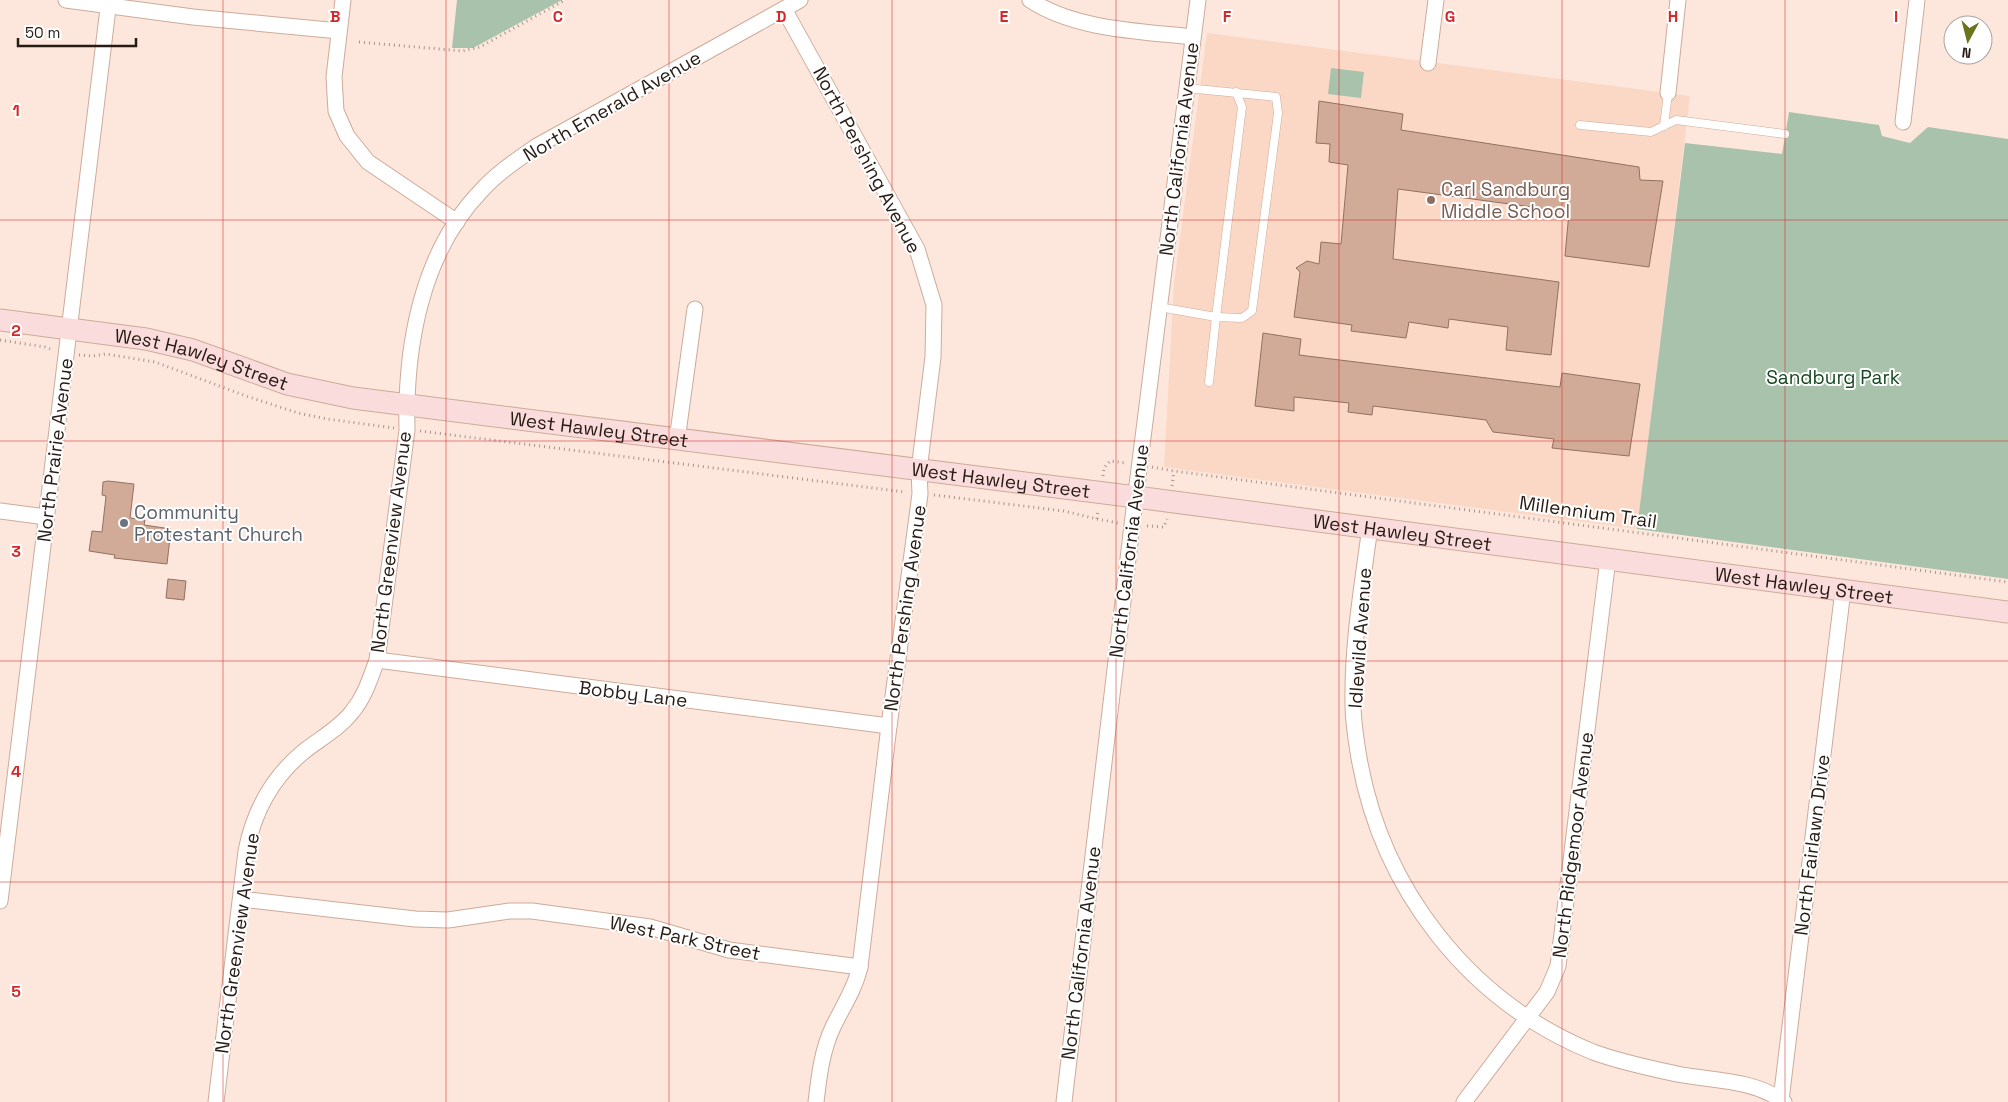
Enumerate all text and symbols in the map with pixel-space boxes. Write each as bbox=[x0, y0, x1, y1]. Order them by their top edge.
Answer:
text: B bbox=[330, 6, 340, 27]
text: C bbox=[553, 6, 563, 27]
text: D bbox=[776, 6, 786, 27]
text: E bbox=[1000, 6, 1009, 27]
text: F bbox=[1223, 6, 1232, 27]
text: G bbox=[1445, 6, 1455, 27]
text: H bbox=[1668, 6, 1678, 27]
text: I bbox=[1894, 6, 1898, 27]
scale bar bbox=[18, 15, 135, 47]
north arrow bbox=[1943, 15, 1993, 65]
text: 50 m bbox=[25, 23, 60, 42]
street label: North California Avenue bbox=[1153, 41, 1205, 257]
text: N bbox=[1961, 43, 1972, 62]
street label: North Emerald Avenue bbox=[519, 45, 705, 167]
street label: North Pershing Avenue bbox=[807, 62, 927, 258]
text: 1 bbox=[12, 100, 20, 121]
place label: Carl Sandburg Middle School bbox=[1441, 177, 1570, 224]
marker: Carl Sandburg Middle School bbox=[1425, 194, 1437, 206]
text: 2 bbox=[11, 320, 21, 341]
street label: West Hawley Street bbox=[113, 323, 292, 396]
street label: North Prairie Avenue bbox=[31, 356, 79, 544]
park label: Sandburg Park bbox=[1766, 365, 1900, 390]
street label: West Hawley Street bbox=[508, 405, 690, 453]
street label: North Greenview Avenue bbox=[365, 430, 417, 654]
street label: North California Avenue bbox=[1103, 443, 1155, 659]
street label: West Hawley Street bbox=[910, 456, 1092, 504]
street label: Millennium Trail bbox=[1518, 490, 1658, 534]
place label: Community Protestant Church bbox=[134, 500, 303, 547]
street label: North Pershing Avenue bbox=[878, 503, 932, 713]
street label: West Hawley Street bbox=[1312, 508, 1493, 556]
marker: Community Protestant Church bbox=[118, 517, 130, 529]
text: 3 bbox=[11, 541, 21, 562]
street label: West Hawley Street bbox=[1713, 561, 1895, 609]
street label: Idlewild Avenue bbox=[1343, 567, 1377, 709]
street label: Bobby Lane bbox=[577, 675, 689, 713]
street label: North Ridgemoor Avenue bbox=[1547, 730, 1599, 960]
street label: North Fairlawn Drive bbox=[1788, 753, 1836, 937]
text: 4 bbox=[11, 761, 21, 782]
street label: North Greenview Avenue bbox=[209, 831, 265, 1055]
street label: North California Avenue bbox=[1055, 845, 1107, 1061]
street label: West Park Street bbox=[607, 910, 763, 966]
text: 5 bbox=[11, 981, 21, 1002]

